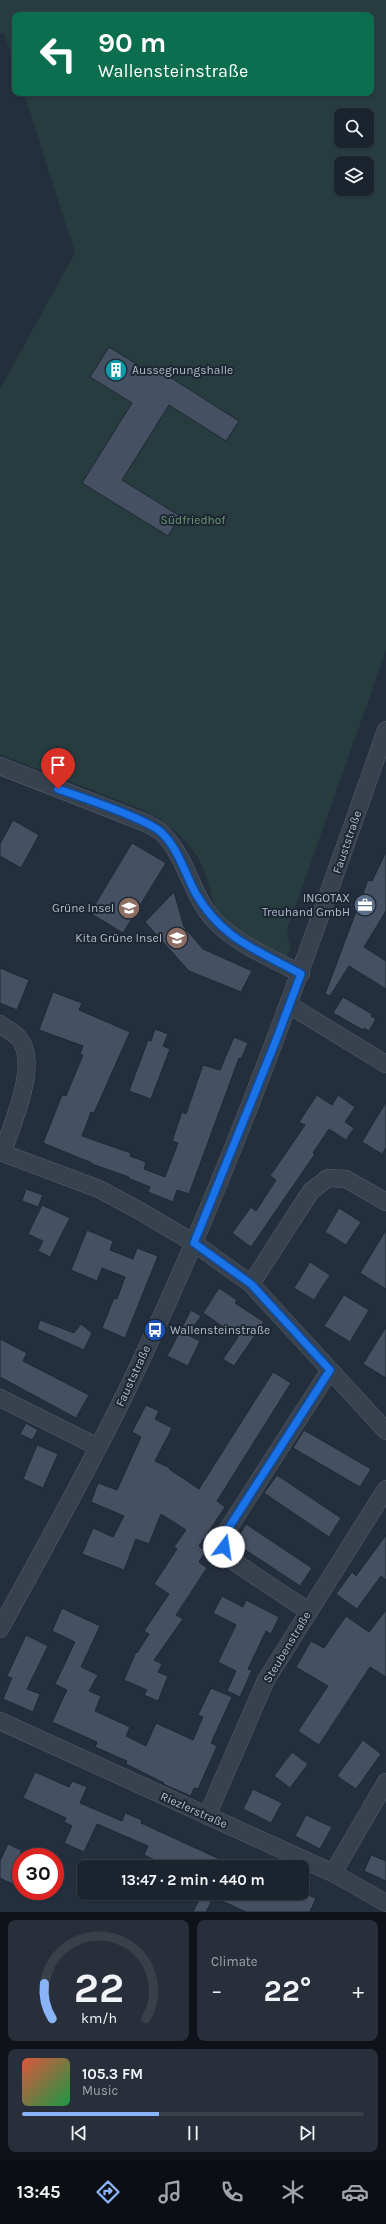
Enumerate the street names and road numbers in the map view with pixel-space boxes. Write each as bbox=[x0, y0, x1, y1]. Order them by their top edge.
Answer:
street label: Fauststraße bbox=[330, 809, 364, 875]
street label: Fauststraße bbox=[113, 1343, 153, 1409]
street label: Steubenstraße bbox=[260, 1609, 314, 1685]
street label: Riezlerstraße bbox=[158, 1789, 230, 1831]

